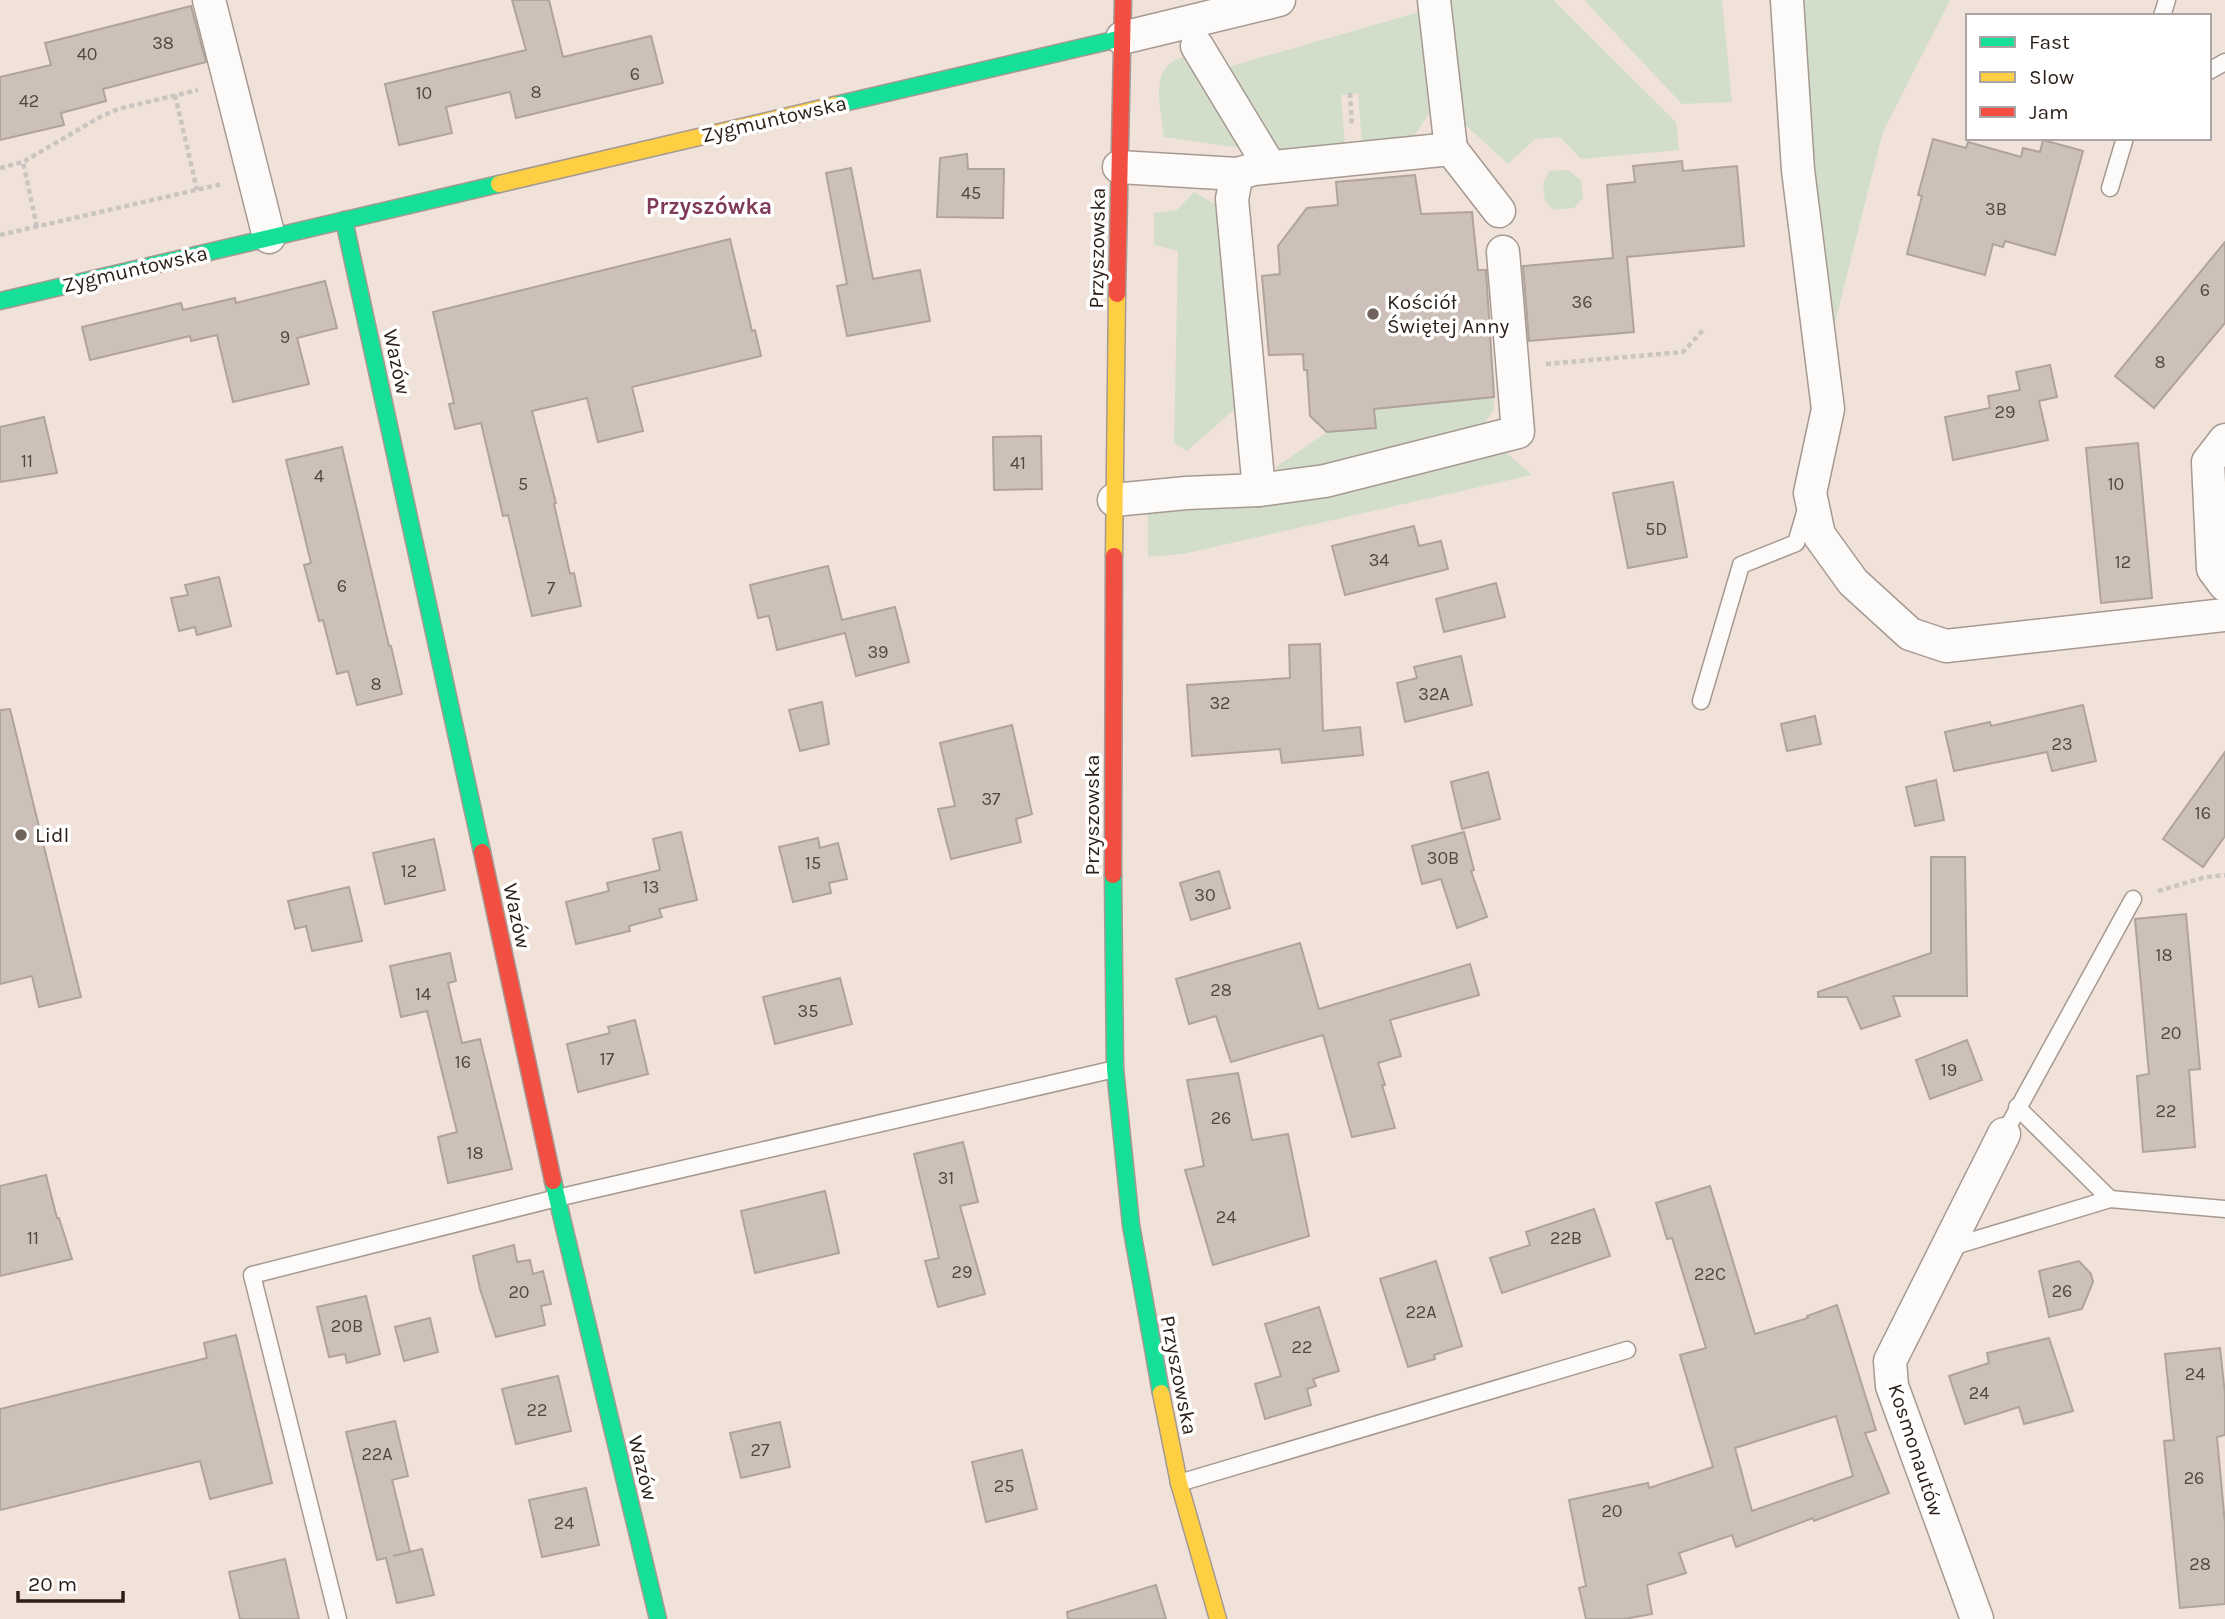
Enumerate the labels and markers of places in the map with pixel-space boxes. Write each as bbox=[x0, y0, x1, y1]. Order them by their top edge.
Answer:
place label: Kościół Świętej Anny bbox=[1387, 290, 1510, 338]
marker: Kościół Świętej Anny bbox=[1365, 306, 1381, 322]
place label: Lidl bbox=[35, 823, 69, 847]
marker: Lidl bbox=[13, 827, 29, 843]

